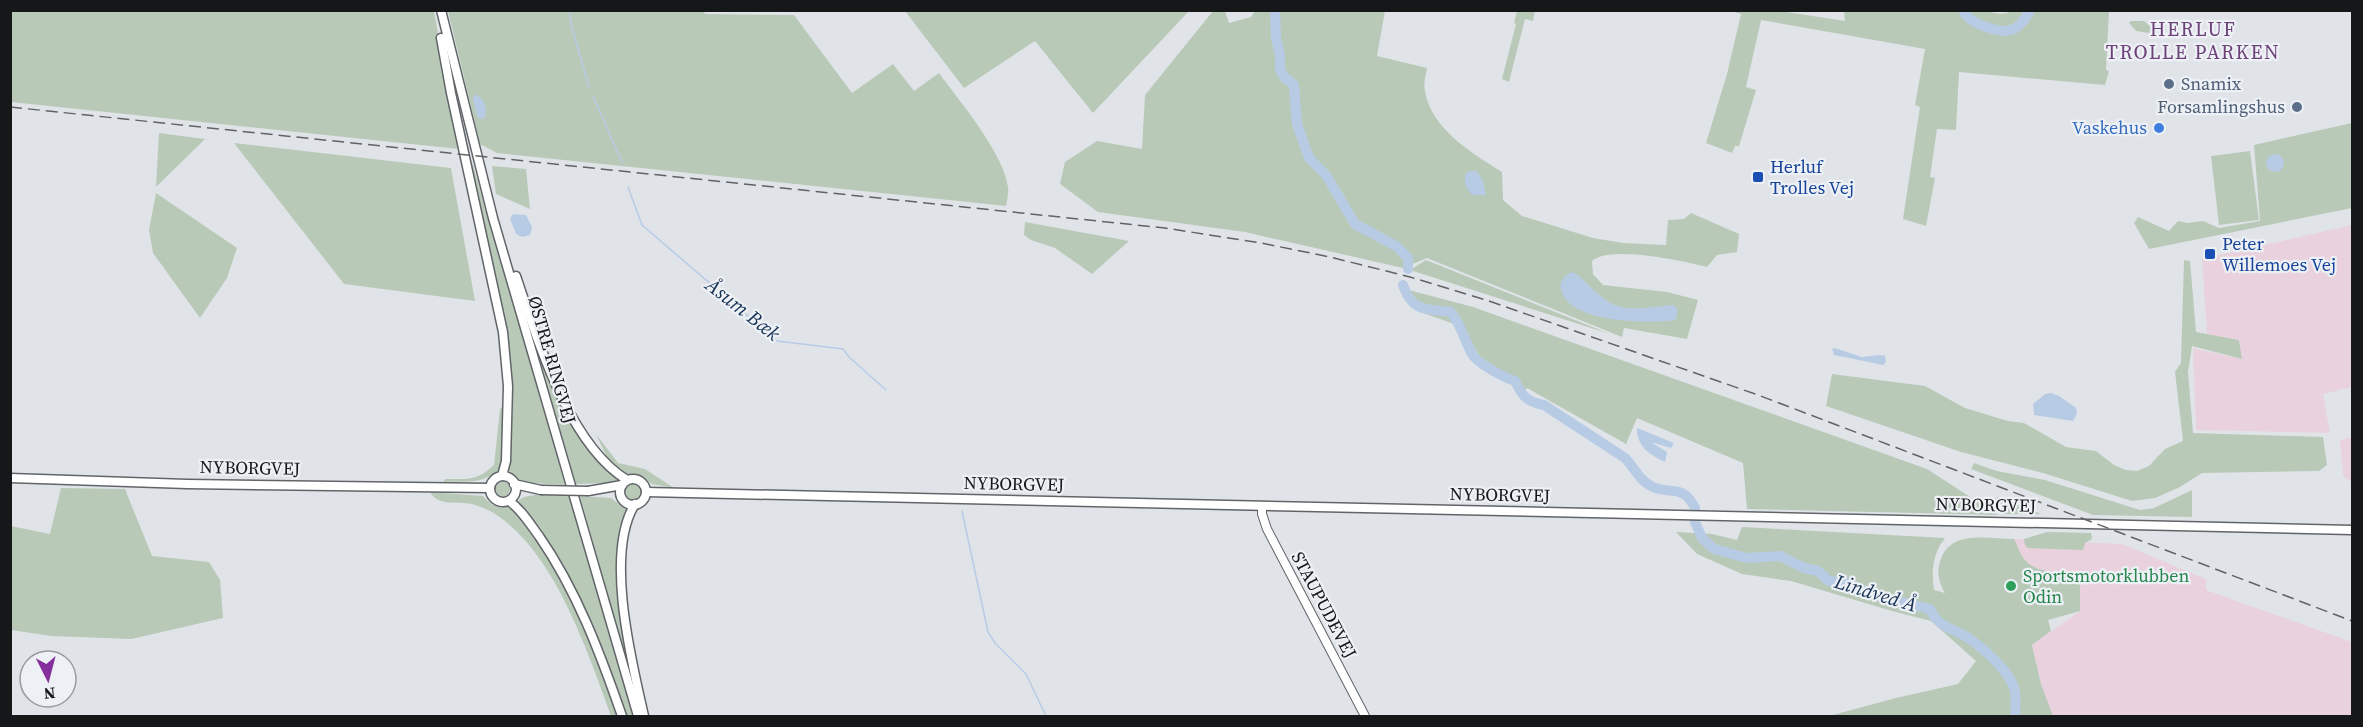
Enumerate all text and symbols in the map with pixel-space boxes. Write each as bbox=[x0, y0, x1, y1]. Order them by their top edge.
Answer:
district label: HERLUF TROLLE PARKEN bbox=[2106, 15, 2280, 66]
place label: Snamix bbox=[2181, 71, 2242, 96]
marker: Snamix bbox=[2162, 77, 2176, 91]
place label: Forsamlingshus bbox=[2157, 94, 2285, 119]
marker: Forsamlingshus bbox=[2290, 100, 2304, 114]
place label: Vaskehus bbox=[2072, 115, 2147, 140]
marker: Vaskehus bbox=[2152, 121, 2166, 135]
place label: Herluf Trolles Vej bbox=[1770, 154, 1854, 200]
marker: Herluf Trolles Vej bbox=[1751, 170, 1765, 184]
place label: Peter Willemoes Vej bbox=[2222, 231, 2336, 277]
marker: Peter Willemoes Vej bbox=[2203, 247, 2217, 261]
water label: Åsum Bæk bbox=[699, 270, 787, 347]
street label: ØSTRE RINGVEJ bbox=[522, 293, 583, 427]
street label: NYBORGVEJ bbox=[199, 454, 301, 481]
street label: NYBORGVEJ bbox=[963, 470, 1065, 497]
street label: NYBORGVEJ bbox=[1449, 481, 1551, 508]
street label: NYBORGVEJ bbox=[1935, 491, 2037, 518]
street label: STAUPUDEVEJ bbox=[1286, 547, 1363, 663]
place label: Sportsmotorklubben Odin bbox=[2023, 563, 2189, 609]
water label: Lindved Å bbox=[1830, 567, 1921, 619]
marker: Sportsmotorklubben Odin bbox=[2004, 579, 2018, 593]
north arrow bbox=[18, 649, 78, 709]
text: N bbox=[42, 682, 57, 706]

